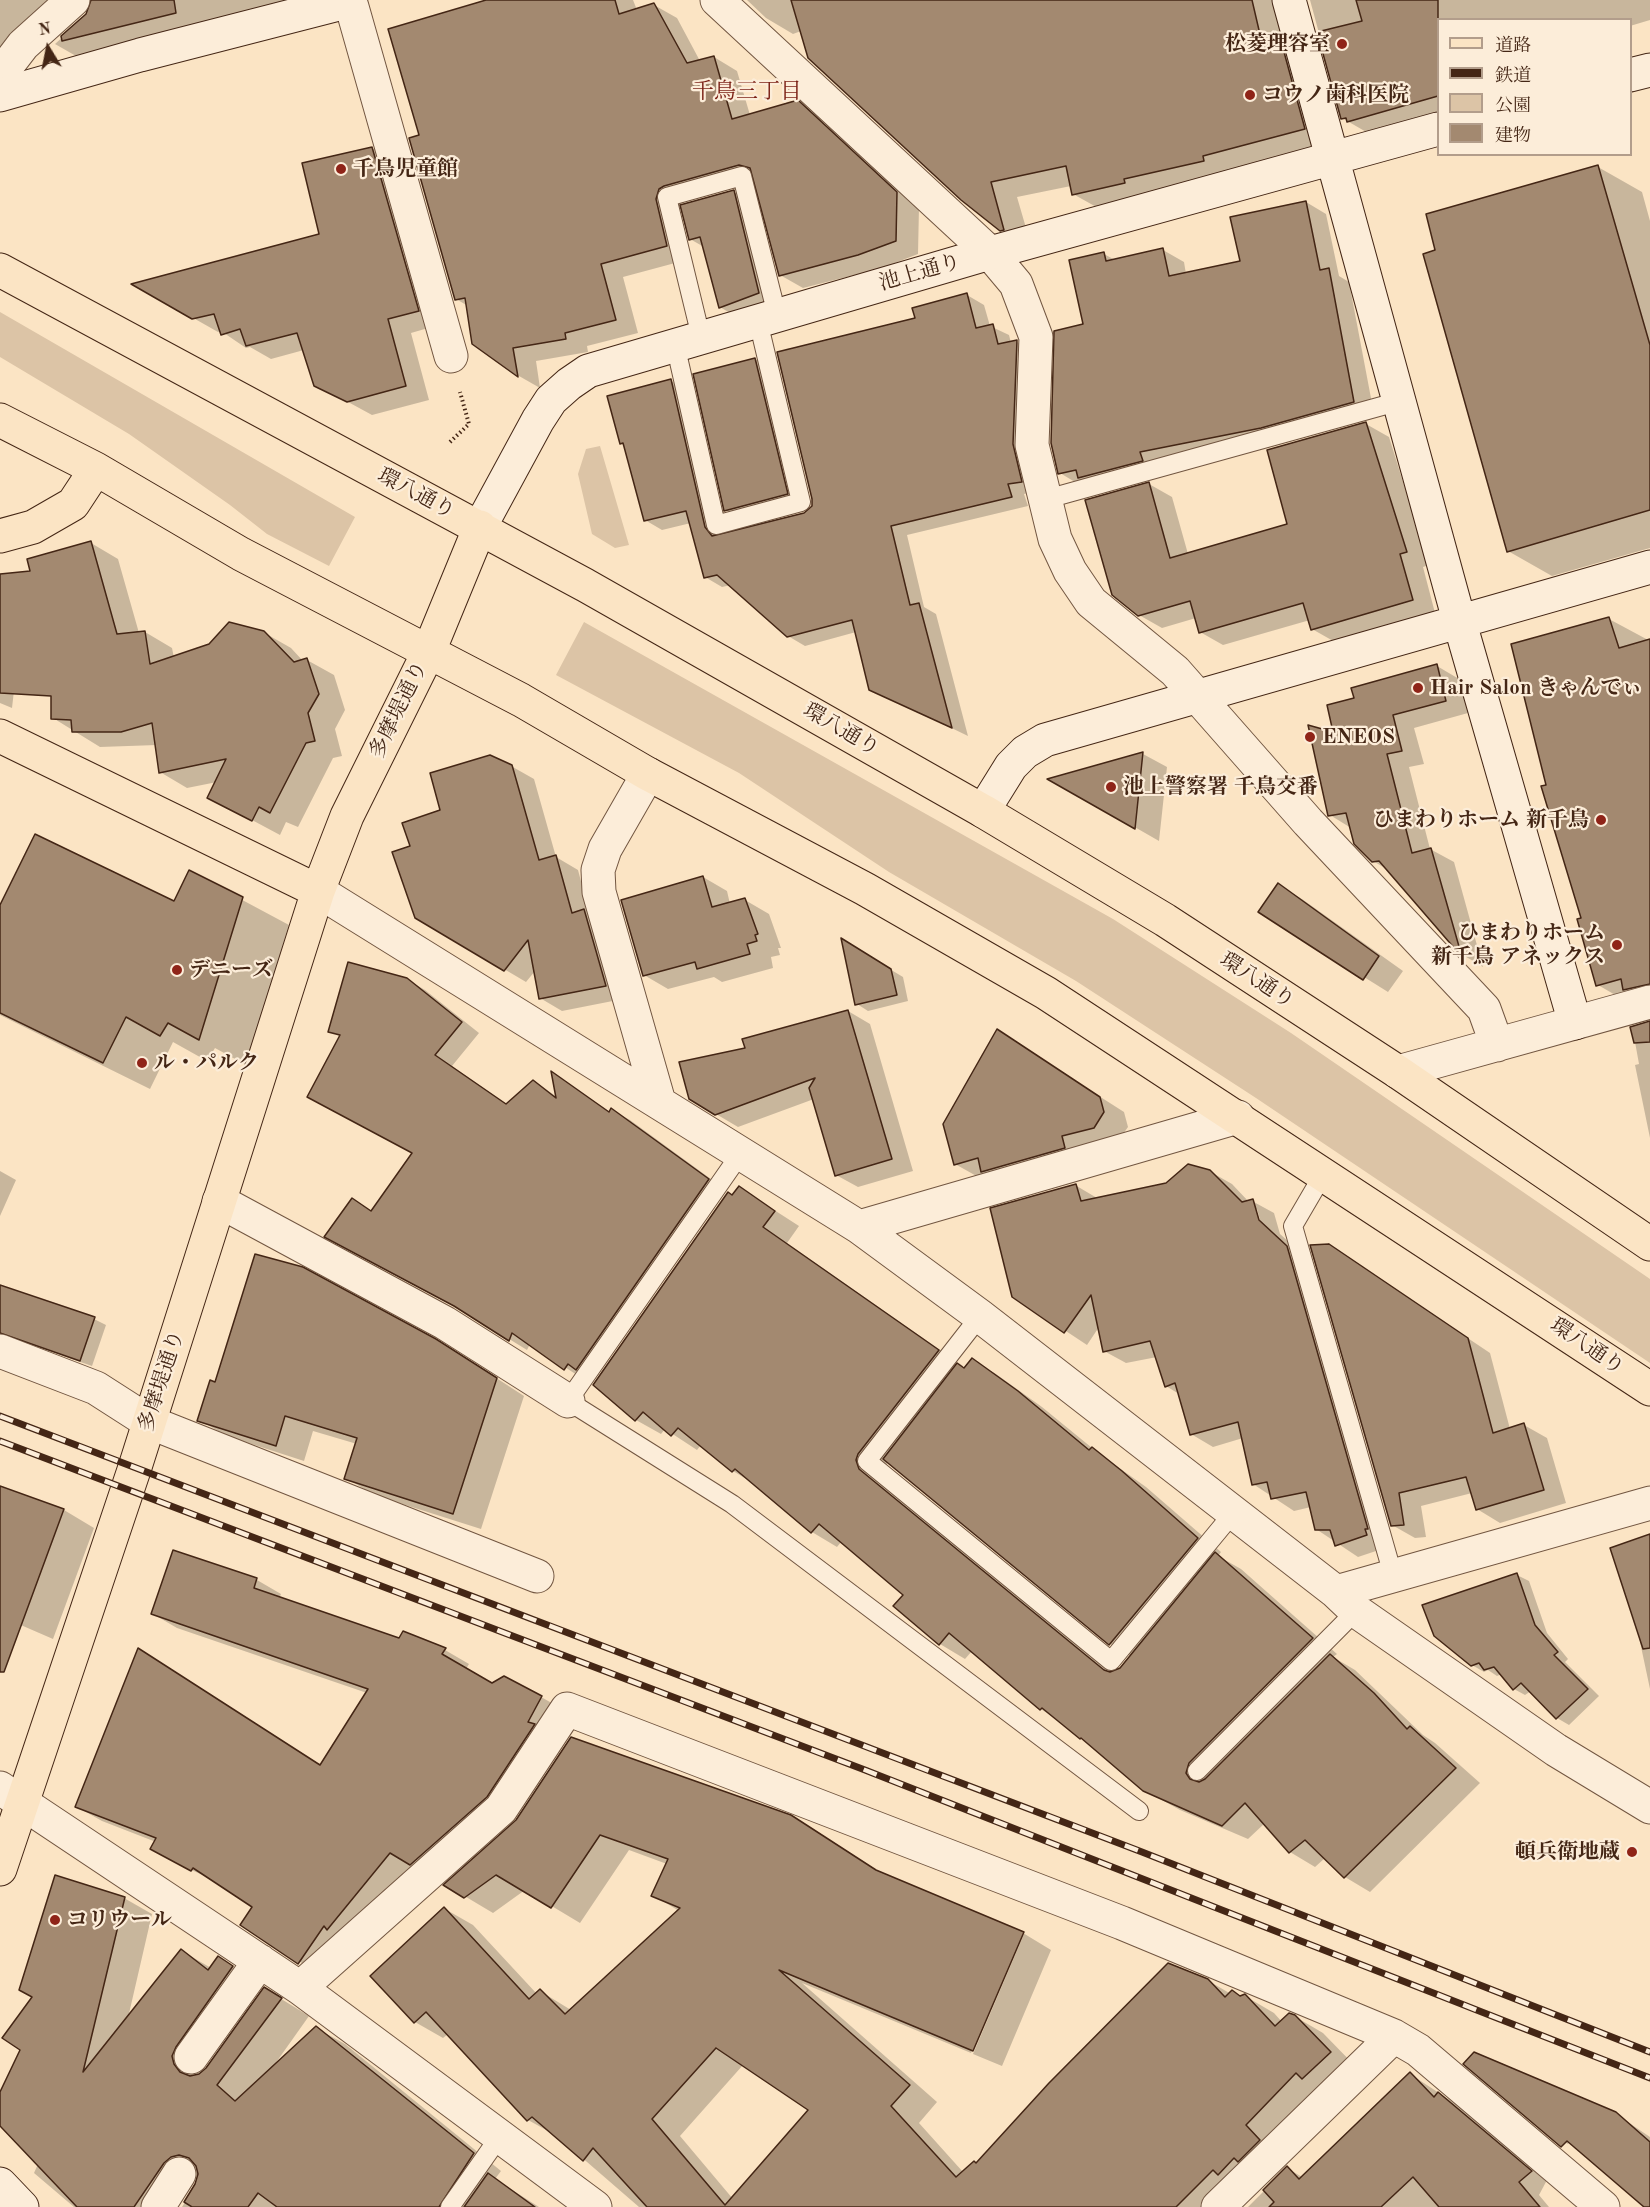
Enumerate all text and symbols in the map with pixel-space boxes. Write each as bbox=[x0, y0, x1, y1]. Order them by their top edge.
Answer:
north arrow bbox=[18, 18, 78, 78]
legend bbox=[1437, 18, 1632, 156]
text: N bbox=[37, 21, 52, 39]
place label: 松菱理容室 bbox=[1225, 31, 1330, 57]
marker: 松菱理容室 bbox=[1335, 37, 1349, 51]
text: 道路 bbox=[1495, 37, 1531, 55]
text: 鉄道 bbox=[1495, 67, 1531, 85]
district label: 千鳥三丁目 bbox=[692, 79, 802, 105]
place label: コウノ歯科医院 bbox=[1262, 82, 1409, 108]
marker: コウノ歯科医院 bbox=[1243, 88, 1257, 102]
text: 公園 bbox=[1495, 97, 1531, 115]
text: 建物 bbox=[1495, 127, 1531, 145]
place label: 千鳥児童館 bbox=[353, 156, 458, 182]
marker: 千鳥児童館 bbox=[334, 162, 348, 176]
street label: 池上通り bbox=[876, 249, 964, 297]
street label: 環八通り bbox=[373, 463, 459, 525]
street label: 多摩堤通り bbox=[365, 657, 433, 763]
place label: Hair Salon きゃんでぃ bbox=[1430, 675, 1642, 701]
marker: Hair Salon きゃんでぃ bbox=[1411, 681, 1425, 695]
street label: 環八通り bbox=[798, 698, 884, 762]
place label: ENEOS bbox=[1322, 724, 1395, 750]
marker: ENEOS bbox=[1303, 730, 1317, 744]
place label: 池上警察署 千鳥交番 bbox=[1123, 774, 1318, 800]
marker: 池上警察署 千鳥交番 bbox=[1104, 780, 1118, 794]
place label: ひまわりホーム 新千鳥 bbox=[1373, 807, 1589, 833]
marker: ひまわりホーム 新千鳥 bbox=[1594, 813, 1608, 827]
place label: ひまわりホーム 新千鳥 アネックス bbox=[1431, 920, 1605, 970]
marker: ひまわりホーム 新千鳥 アネックス bbox=[1610, 938, 1624, 952]
street label: 環八通り bbox=[1215, 948, 1299, 1014]
place label: デニーズ bbox=[189, 957, 273, 983]
marker: デニーズ bbox=[170, 963, 184, 977]
place label: ル・パルク bbox=[154, 1050, 259, 1076]
marker: ル・パルク bbox=[135, 1056, 149, 1070]
street label: 環八通り bbox=[1545, 1313, 1629, 1381]
street label: 多摩堤通り bbox=[134, 1327, 190, 1435]
place label: 頓兵衛地蔵 bbox=[1515, 1839, 1620, 1865]
marker: 頓兵衛地蔵 bbox=[1625, 1845, 1639, 1859]
place label: コリウール bbox=[67, 1907, 172, 1933]
marker: コリウール bbox=[48, 1913, 62, 1927]

